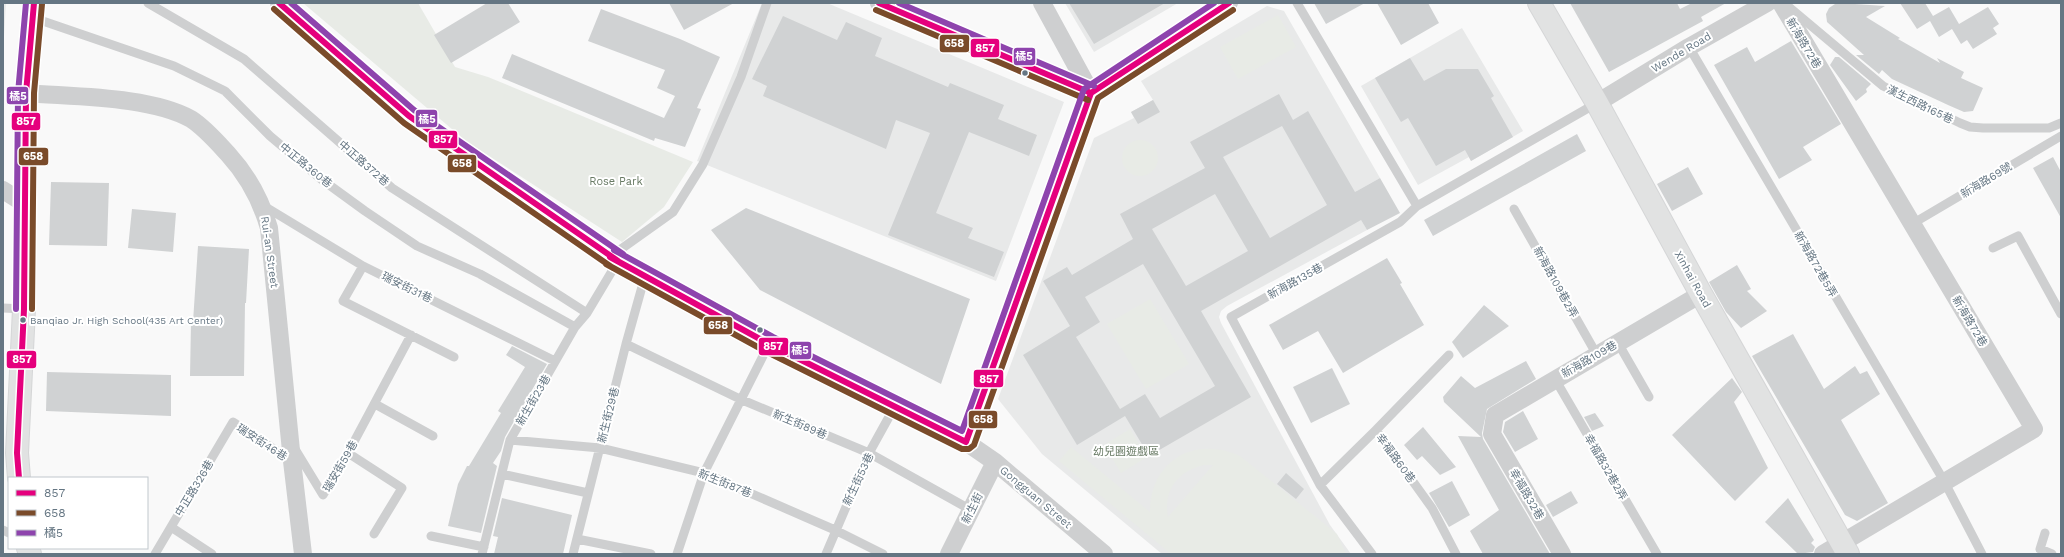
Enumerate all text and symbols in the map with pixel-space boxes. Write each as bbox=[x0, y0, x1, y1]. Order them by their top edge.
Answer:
street label: 新海路72巷 bbox=[1783, 16, 1824, 71]
street label: Wende Road bbox=[1649, 30, 1713, 75]
line badge: 658 bbox=[939, 34, 970, 53]
text: 658 bbox=[944, 37, 964, 50]
line badge: 857 bbox=[970, 38, 1000, 58]
text: 857 bbox=[975, 42, 995, 55]
line badge: 橘5 bbox=[1013, 47, 1036, 66]
text: 橘5 bbox=[1015, 50, 1033, 63]
unlabelled marker bbox=[1020, 68, 1030, 78]
street label: 漢生西路165巷 bbox=[1884, 83, 1955, 126]
line badge: 橘5 bbox=[6, 86, 29, 105]
text: 橘5 bbox=[9, 90, 27, 103]
line badge: 橘5 bbox=[415, 109, 438, 128]
line badge: 857 bbox=[11, 112, 41, 131]
text: 橘5 bbox=[418, 113, 436, 126]
text: 857 bbox=[16, 115, 36, 128]
line badge: 857 bbox=[428, 130, 458, 149]
text: 857 bbox=[433, 133, 453, 146]
street label: 中正路372巷 bbox=[336, 138, 392, 189]
street label: 中正路360巷 bbox=[277, 140, 335, 191]
line badge: 658 bbox=[18, 147, 49, 166]
text: 658 bbox=[23, 150, 43, 163]
line badge: 658 bbox=[447, 154, 477, 173]
text: 658 bbox=[452, 157, 472, 170]
street label: 新海路69號 bbox=[1958, 160, 2014, 201]
park label: Rose Park bbox=[589, 175, 643, 188]
street label: Rui-an Street bbox=[258, 215, 281, 289]
street label: 新海路72巷5弄 bbox=[1791, 229, 1840, 300]
street label: 新海路109巷2弄 bbox=[1531, 244, 1580, 320]
street label: Xinhai Road bbox=[1672, 249, 1714, 310]
street label: 新海路135巷 bbox=[1265, 261, 1325, 302]
street label: 瑞安街31巷 bbox=[379, 270, 434, 305]
street label: 新海路72巷 bbox=[1949, 294, 1990, 349]
marker: Banqiao Jr. High School(435 Art Center) bbox=[18, 315, 28, 325]
place label: Banqiao Jr. High School(435 Art Center) bbox=[30, 315, 223, 326]
line badge: 658 bbox=[703, 316, 733, 335]
text: 658 bbox=[708, 319, 728, 332]
unlabelled marker bbox=[755, 325, 765, 335]
line badge: 857 bbox=[758, 337, 789, 356]
street label: 新海路109巷 bbox=[1559, 338, 1619, 381]
text: 857 bbox=[763, 340, 783, 353]
line badge: 橘5 bbox=[789, 341, 812, 360]
text: 橘5 bbox=[791, 344, 809, 357]
line badge: 857 bbox=[6, 350, 37, 369]
text: 857 bbox=[12, 353, 32, 366]
line badge: 857 bbox=[973, 369, 1004, 388]
street label: 新生街23巷 bbox=[514, 372, 553, 428]
text: 857 bbox=[979, 373, 999, 386]
street label: 新生街29巷 bbox=[595, 386, 622, 444]
street label: 新生街89巷 bbox=[771, 407, 829, 442]
line badge: 658 bbox=[968, 410, 998, 429]
text: 658 bbox=[973, 413, 993, 426]
street label: 瑞安街46巷 bbox=[234, 421, 289, 464]
street label: 幸福路60巷 bbox=[1373, 431, 1418, 485]
street label: 幸福路32巷2弄 bbox=[1581, 432, 1630, 503]
street label: 瑞安街59巷 bbox=[321, 438, 360, 494]
park label: 幼兒園遊戲區 bbox=[1093, 445, 1159, 458]
street label: 新生街53巷 bbox=[841, 451, 876, 508]
street label: 中正路326巷 bbox=[173, 458, 216, 519]
street label: Gongguan Street bbox=[997, 464, 1075, 531]
street label: 幸福路32巷 bbox=[1507, 466, 1546, 522]
street label: 新生街87巷 bbox=[696, 467, 753, 500]
legend bbox=[8, 477, 148, 549]
text: 857 bbox=[44, 486, 65, 500]
street label: 新生街 bbox=[959, 491, 986, 526]
text: 658 bbox=[44, 506, 66, 520]
text: 橘5 bbox=[44, 526, 63, 540]

